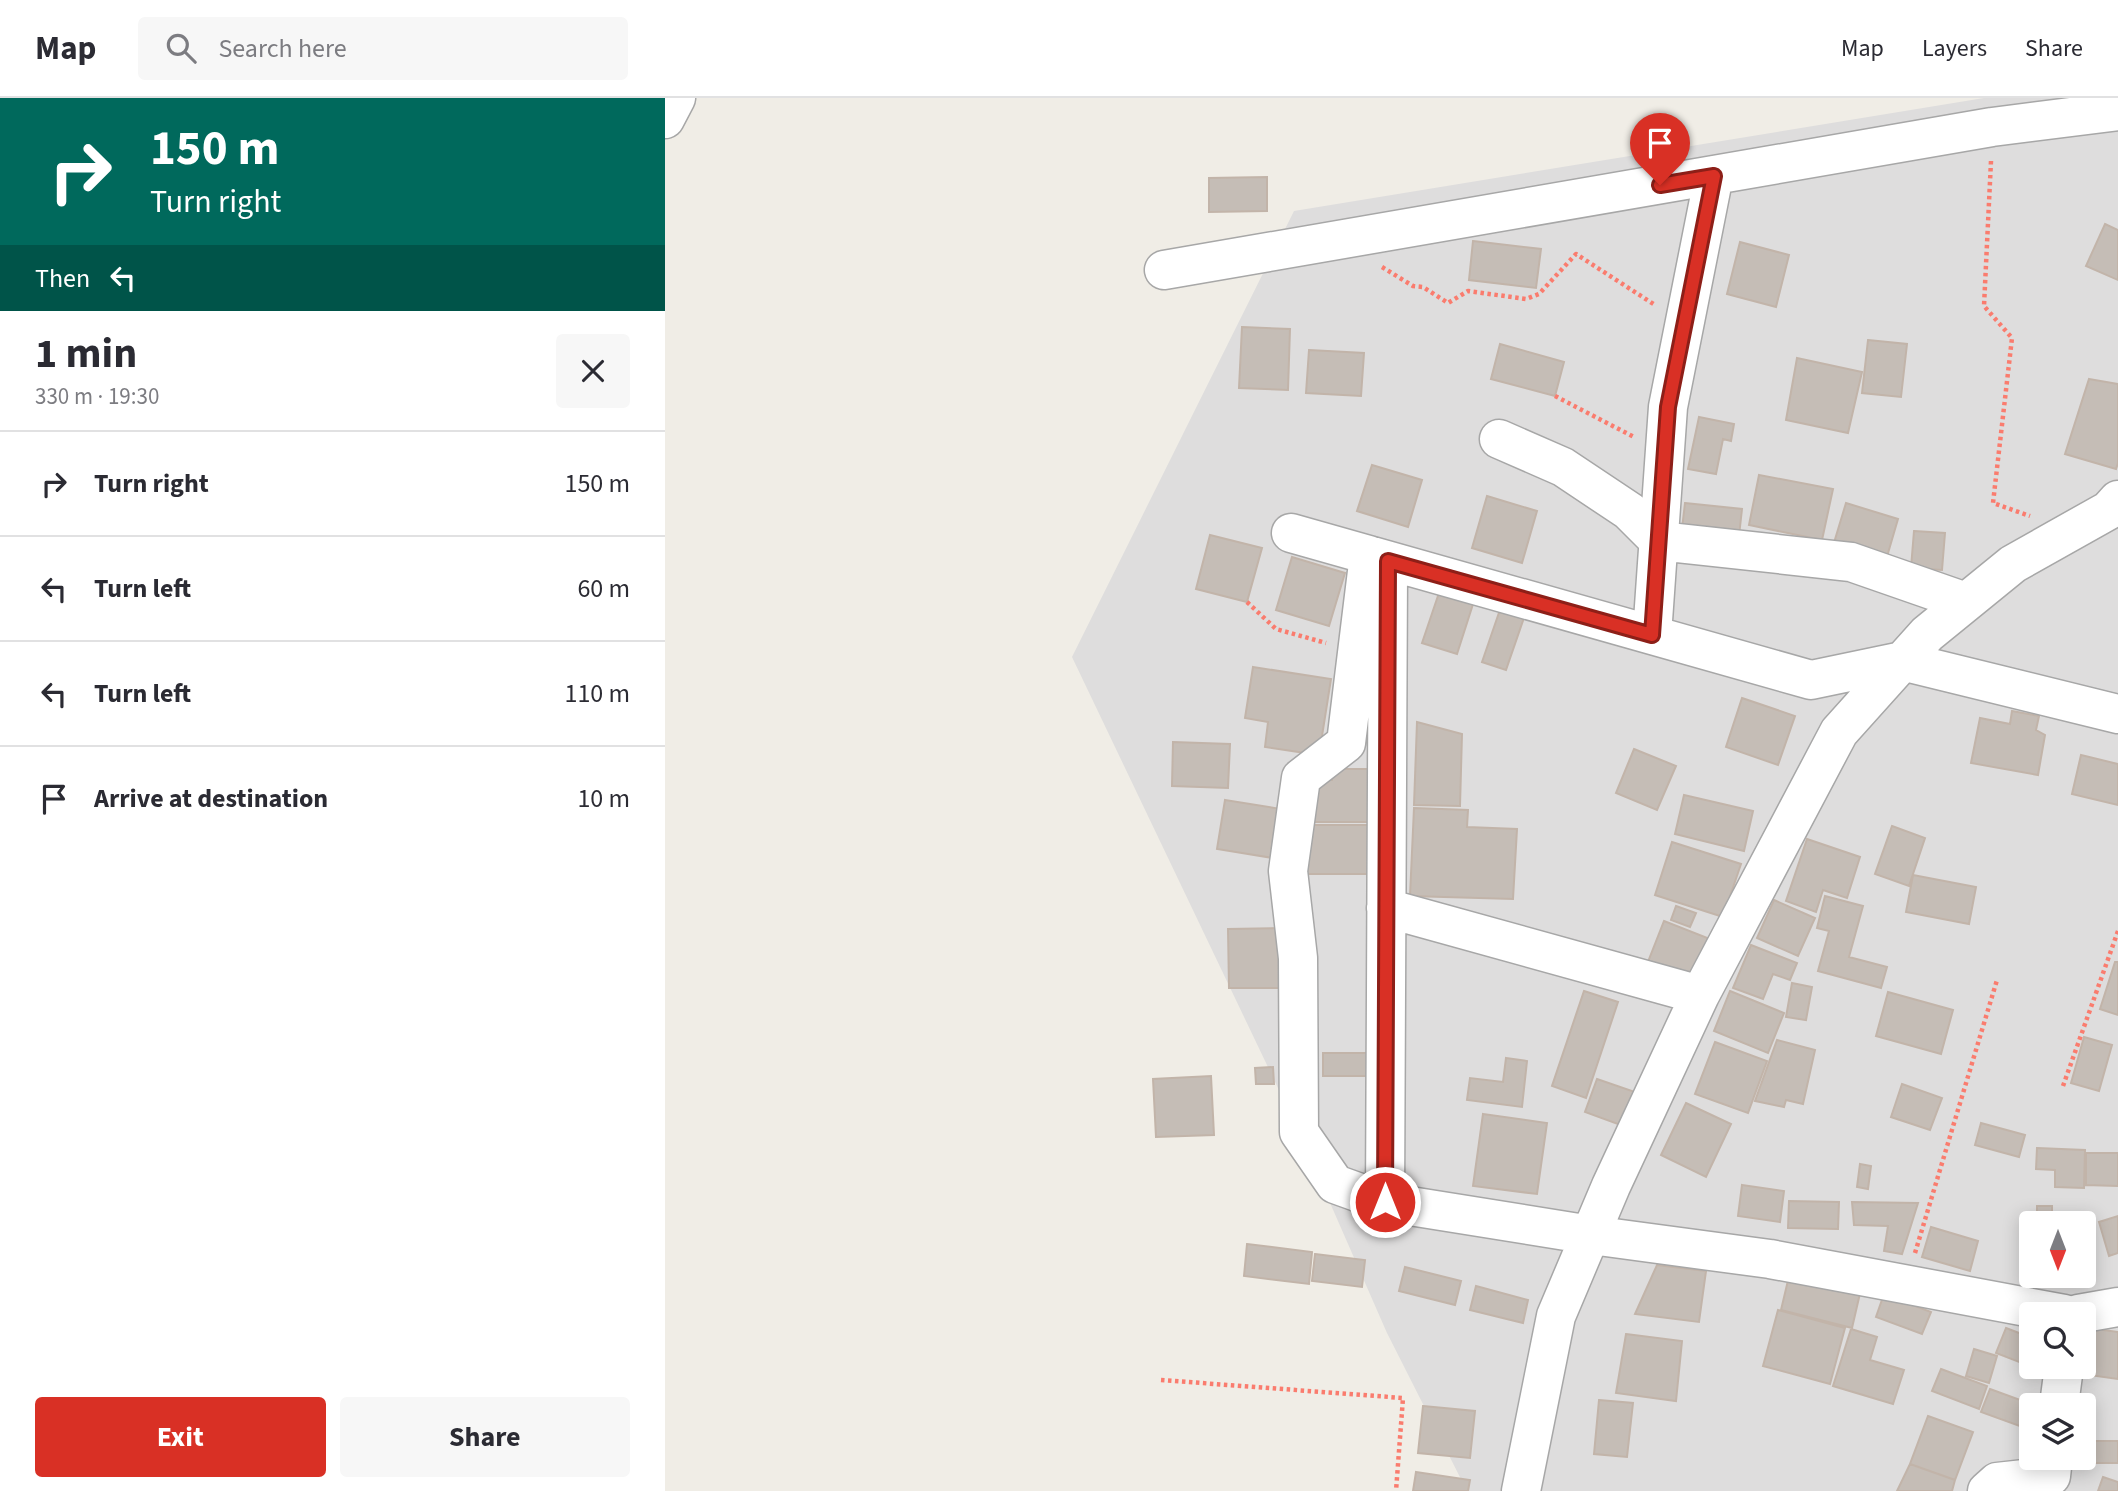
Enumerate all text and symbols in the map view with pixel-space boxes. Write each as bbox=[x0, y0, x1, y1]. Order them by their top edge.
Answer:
search box bbox=[138, 17, 628, 80]
text: Map bbox=[35, 25, 96, 72]
icon: search bbox=[162, 29, 200, 67]
text: Search here bbox=[218, 30, 347, 67]
text: Map bbox=[1841, 31, 1884, 66]
text: Layers bbox=[1922, 31, 1987, 66]
text: Share bbox=[2025, 31, 2083, 66]
pin bbox=[1630, 113, 1690, 185]
text: 150 m bbox=[150, 114, 279, 184]
icon: arrive bbox=[1641, 124, 1679, 162]
icon: right bbox=[35, 126, 126, 217]
text: Turn right bbox=[150, 179, 281, 225]
icon: left bbox=[104, 259, 142, 297]
text: Then bbox=[35, 260, 90, 297]
text: 1 min bbox=[35, 324, 137, 384]
button: close bbox=[556, 334, 630, 408]
text: 330 m · 19:30 bbox=[35, 380, 159, 413]
icon: right bbox=[35, 465, 73, 503]
text: Turn right bbox=[94, 465, 209, 502]
text: 150 m bbox=[564, 465, 630, 502]
icon: left bbox=[35, 570, 73, 608]
text: Turn left bbox=[94, 570, 191, 607]
text: 60 m bbox=[577, 570, 630, 607]
icon: left bbox=[35, 675, 73, 713]
text: Turn left bbox=[94, 675, 191, 712]
text: 110 m bbox=[564, 675, 630, 712]
icon: arrive bbox=[35, 780, 73, 818]
text: Arrive at destination bbox=[94, 780, 328, 817]
text: 10 m bbox=[577, 780, 630, 817]
position arrow bbox=[1348, 1165, 1422, 1239]
north arrow bbox=[2019, 1211, 2097, 1288]
map controls bbox=[2019, 1211, 2096, 1470]
button: search bbox=[2019, 1302, 2096, 1379]
button: layers bbox=[2019, 1393, 2096, 1470]
button: Exit bbox=[35, 1397, 326, 1477]
button: Share bbox=[340, 1397, 630, 1477]

